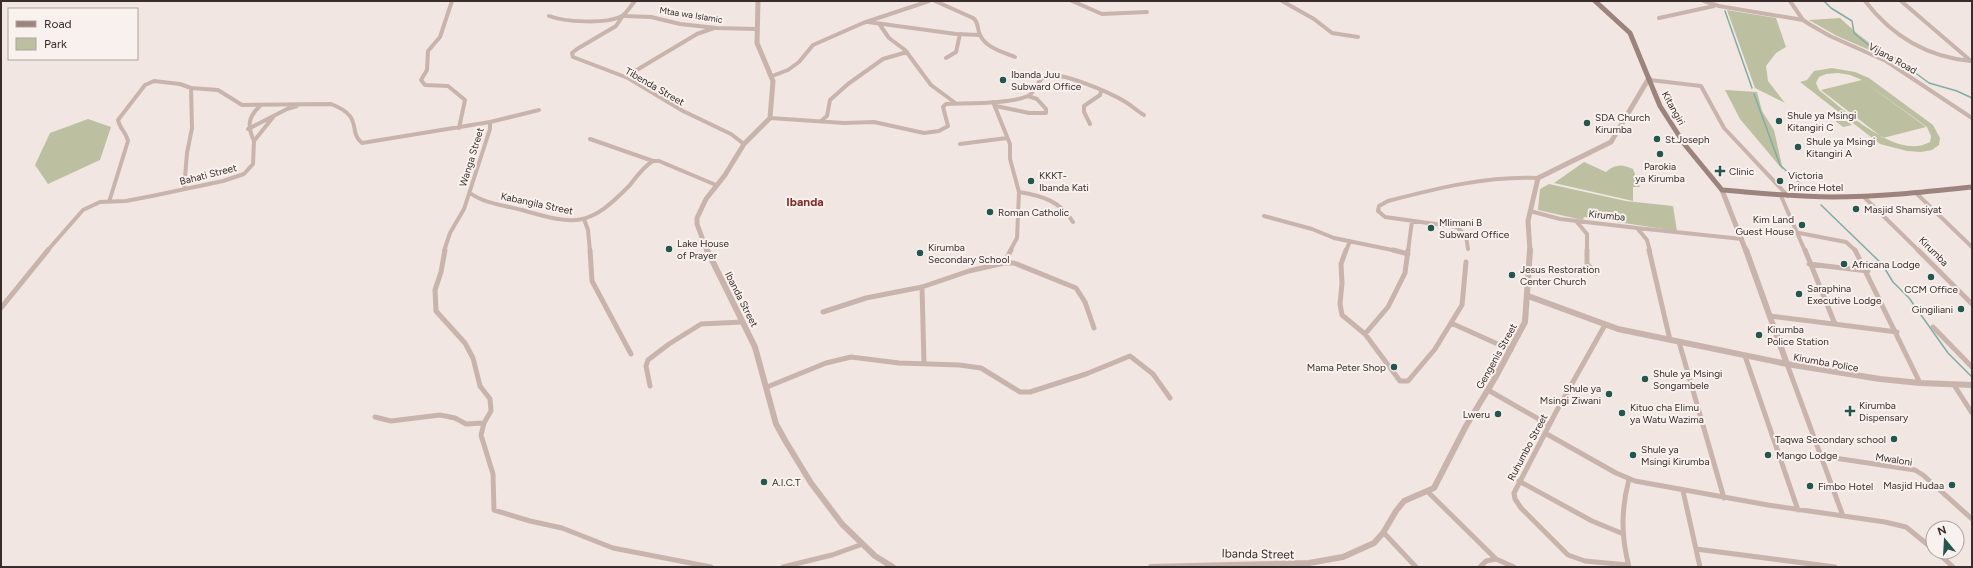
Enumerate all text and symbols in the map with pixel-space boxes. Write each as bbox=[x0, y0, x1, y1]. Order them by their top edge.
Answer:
street label: Mtaa wa Islamic bbox=[659, 4, 724, 25]
legend bbox=[8, 8, 138, 60]
text: Road bbox=[44, 17, 72, 31]
text: Park bbox=[44, 37, 67, 51]
street label: Vijana Road bbox=[1866, 40, 1919, 77]
street label: Tibenda Street bbox=[623, 64, 687, 109]
place label: Ibanda Juu Subward Office bbox=[1011, 68, 1082, 93]
marker: Ibanda Juu Subward Office bbox=[998, 75, 1008, 85]
street label: Kitangiri bbox=[1659, 89, 1688, 127]
place label: Shule ya Msingi Kitangiri C bbox=[1787, 109, 1856, 134]
place label: SDA Church Kirumba bbox=[1595, 111, 1650, 136]
marker: Shule ya Msingi Kitangiri C bbox=[1774, 116, 1784, 126]
marker: SDA Church Kirumba bbox=[1582, 118, 1592, 128]
street label: Wanga Street bbox=[456, 126, 487, 188]
place label: St.Joseph bbox=[1665, 133, 1710, 146]
marker: St.Joseph bbox=[1652, 134, 1662, 144]
place label: Shule ya Msingi Kitangiri A bbox=[1806, 135, 1875, 160]
marker: Shule ya Msingi Kitangiri A bbox=[1793, 142, 1803, 152]
marker: Parokia ya Kirumba bbox=[1655, 149, 1665, 159]
place label: Parokia ya Kirumba bbox=[1635, 160, 1685, 185]
street label: Bahati Street bbox=[178, 161, 238, 188]
marker: Clinic bbox=[1714, 165, 1726, 177]
place label: Clinic bbox=[1729, 165, 1755, 178]
place label: KKKT- Ibanda Kati bbox=[1039, 169, 1089, 194]
place label: Victoria Prince Hotel bbox=[1788, 169, 1843, 194]
marker: KKKT- Ibanda Kati bbox=[1026, 176, 1036, 186]
marker: Victoria Prince Hotel bbox=[1775, 176, 1785, 186]
street label: Kabangila Street bbox=[500, 189, 574, 218]
district label: Ibanda bbox=[786, 195, 824, 209]
place label: Masjid Shamsiyat bbox=[1864, 203, 1942, 216]
marker: Masjid Shamsiyat bbox=[1851, 204, 1861, 214]
place label: Roman Catholic bbox=[998, 206, 1070, 219]
marker: Roman Catholic bbox=[985, 207, 995, 217]
street label: Kirumba bbox=[1588, 207, 1626, 224]
place label: Kim Land Guest House bbox=[1735, 213, 1795, 238]
place label: Mlimani B Subward Office bbox=[1439, 216, 1510, 241]
marker: Kim Land Guest House bbox=[1797, 220, 1807, 230]
marker: Mlimani B Subward Office bbox=[1426, 223, 1436, 233]
street label: Kirumba bbox=[1916, 234, 1951, 269]
place label: Lake House of Prayer bbox=[677, 237, 730, 262]
place label: Kirumba Secondary School bbox=[928, 241, 1009, 266]
marker: Lake House of Prayer bbox=[664, 244, 674, 254]
marker: Kirumba Secondary School bbox=[915, 248, 925, 258]
place label: Africana Lodge bbox=[1852, 258, 1921, 271]
marker: Africana Lodge bbox=[1839, 259, 1849, 269]
place label: Jesus Restoration Center Church bbox=[1520, 263, 1600, 288]
street label: Ibanda Street bbox=[722, 269, 761, 329]
marker: Jesus Restoration Center Church bbox=[1507, 270, 1517, 280]
marker: CCM Office bbox=[1926, 272, 1936, 282]
place label: Saraphina Executive Lodge bbox=[1807, 282, 1882, 307]
place label: CCM Office bbox=[1904, 283, 1958, 296]
marker: Saraphina Executive Lodge bbox=[1794, 289, 1804, 299]
place label: Gingiliani bbox=[1912, 303, 1953, 316]
marker: Gingiliani bbox=[1956, 304, 1966, 314]
street label: Gengenis Street bbox=[1473, 321, 1520, 391]
place label: Kirumba Police Station bbox=[1767, 323, 1829, 348]
marker: Kirumba Police Station bbox=[1754, 330, 1764, 340]
street label: Kirumba Police bbox=[1792, 350, 1860, 375]
place label: Mama Peter Shop bbox=[1307, 361, 1386, 374]
marker: Mama Peter Shop bbox=[1389, 362, 1399, 372]
place label: Shule ya Msingi Songambele bbox=[1653, 367, 1722, 392]
marker: Shule ya Msingi Songambele bbox=[1640, 374, 1650, 384]
place label: Shule ya Msingi Ziwani bbox=[1540, 382, 1601, 407]
marker: Shule ya Msingi Ziwani bbox=[1604, 389, 1614, 399]
place label: Kirumba Dispensary bbox=[1859, 399, 1909, 424]
place label: Kituo cha Elimu ya Watu Wazima bbox=[1630, 401, 1704, 426]
marker: Kirumba Dispensary bbox=[1844, 405, 1856, 417]
place label: Lweru bbox=[1463, 408, 1490, 421]
marker: Kituo cha Elimu ya Watu Wazima bbox=[1617, 408, 1627, 418]
marker: Lweru bbox=[1493, 409, 1503, 419]
street label: Ruhumbo Street bbox=[1504, 411, 1551, 483]
place label: Taqwa Secondary school bbox=[1775, 433, 1886, 446]
marker: Taqwa Secondary school bbox=[1889, 434, 1899, 444]
place label: Shule ya Msingi Kirumba bbox=[1641, 443, 1710, 468]
place label: Mango Lodge bbox=[1776, 449, 1838, 462]
marker: Shule ya Msingi Kirumba bbox=[1628, 450, 1638, 460]
marker: Mango Lodge bbox=[1763, 450, 1773, 460]
street label: Mwaloni bbox=[1875, 450, 1913, 469]
place label: A.I.C.T bbox=[772, 476, 801, 489]
marker: A.I.C.T bbox=[759, 477, 769, 487]
place label: Masjid Hudaa bbox=[1883, 479, 1944, 492]
place label: Fimbo Hotel bbox=[1818, 480, 1873, 493]
marker: Masjid Hudaa bbox=[1947, 480, 1957, 490]
marker: Fimbo Hotel bbox=[1805, 481, 1815, 491]
north arrow bbox=[1925, 520, 1965, 560]
text: N bbox=[1936, 523, 1948, 538]
street label: Ibanda Street bbox=[1221, 546, 1295, 562]

